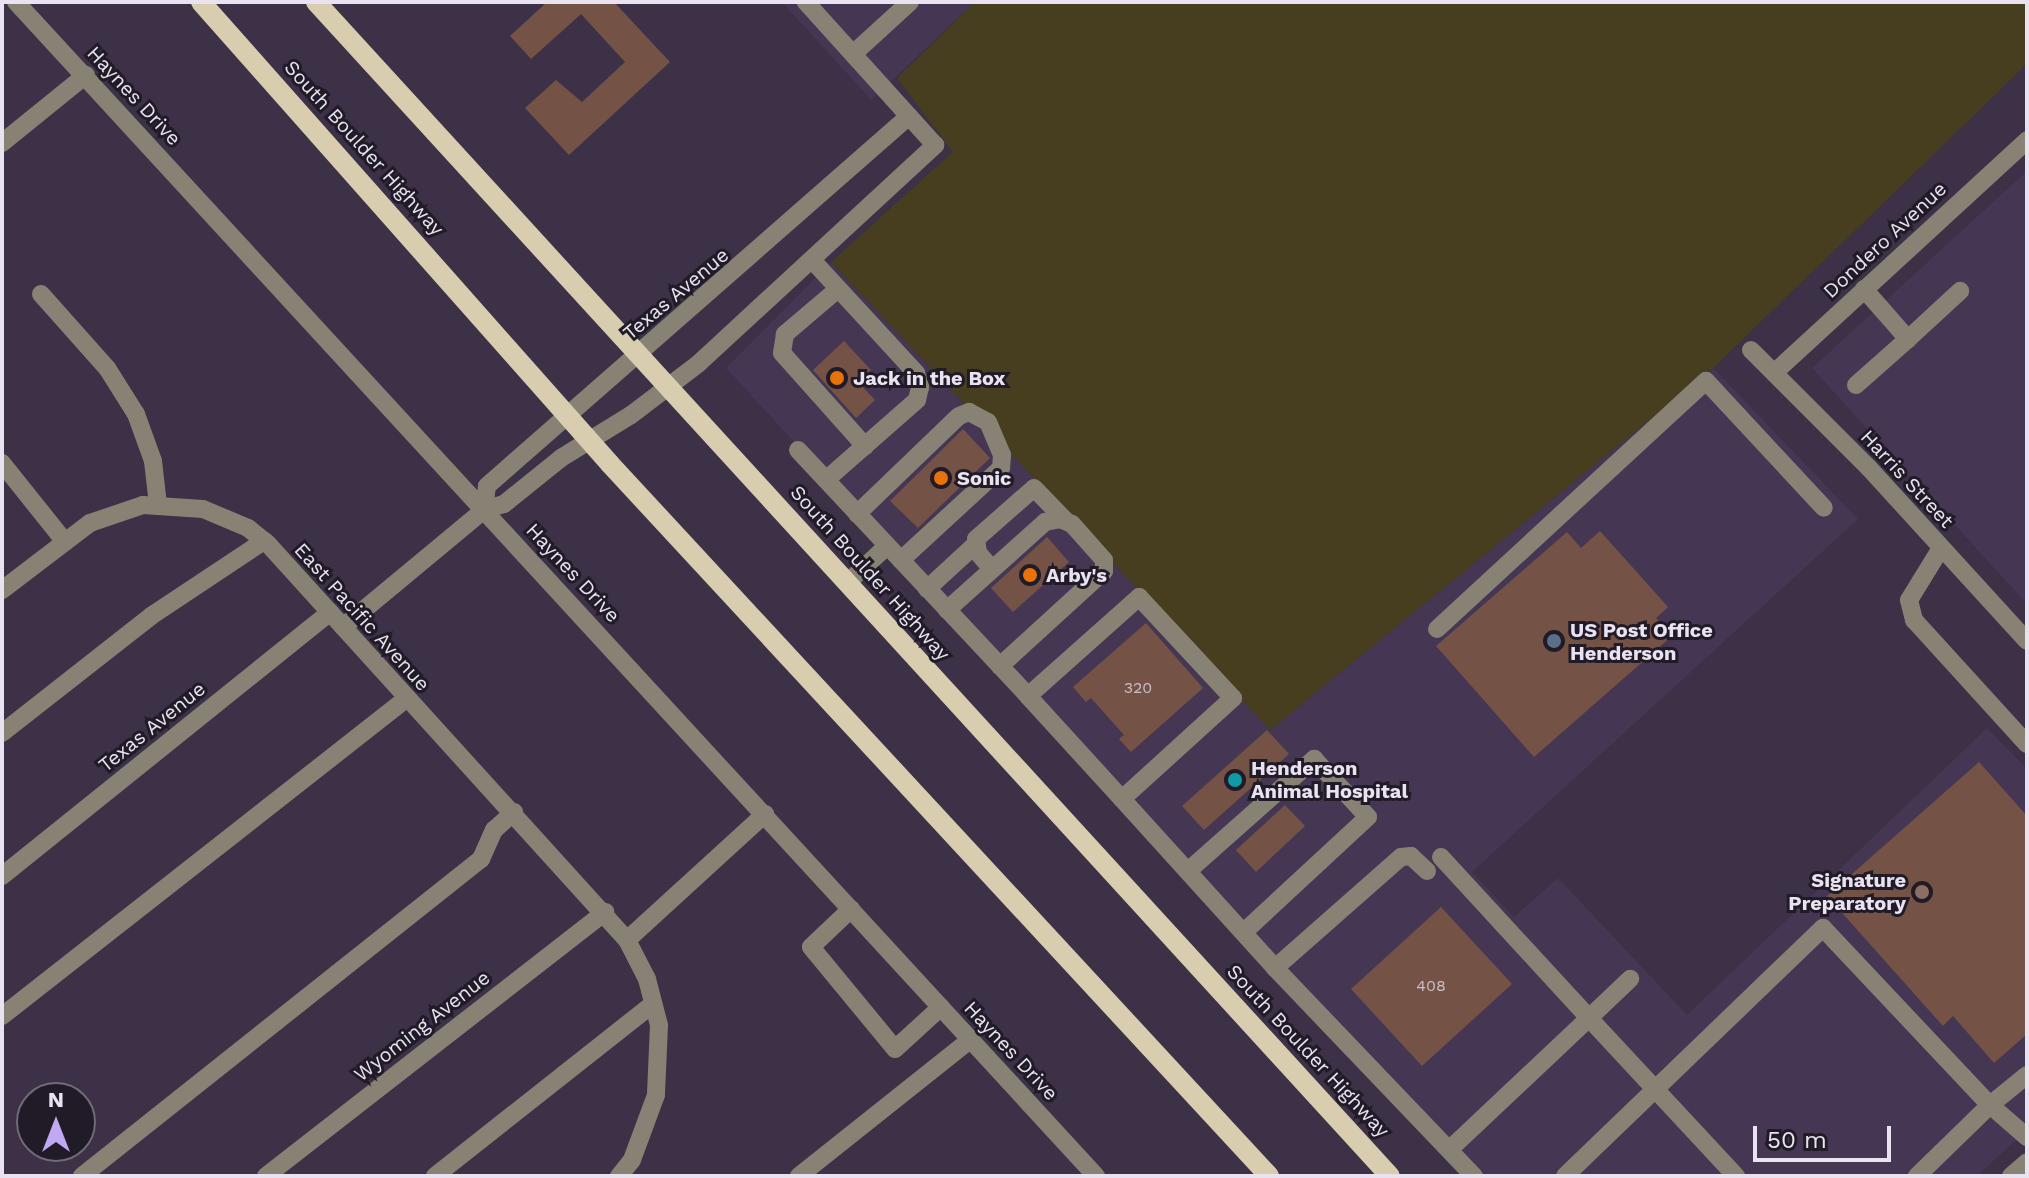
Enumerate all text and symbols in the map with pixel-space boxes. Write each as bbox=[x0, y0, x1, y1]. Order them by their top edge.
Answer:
street label: Haynes Drive bbox=[82, 42, 186, 150]
street label: South Boulder Highway bbox=[279, 55, 449, 241]
street label: Dondero Avenue bbox=[1818, 177, 1952, 303]
street label: Texas Avenue bbox=[618, 243, 734, 345]
place label: Jack in the Box bbox=[853, 366, 1006, 390]
marker: Jack in the Box bbox=[828, 369, 846, 387]
street label: Harris Street bbox=[1856, 425, 1958, 533]
place label: Sonic bbox=[957, 466, 1011, 490]
marker: Sonic bbox=[932, 469, 950, 487]
street label: South Boulder Highway bbox=[785, 480, 955, 666]
street label: Haynes Drive bbox=[521, 519, 625, 627]
street label: East Pacific Avenue bbox=[289, 538, 435, 696]
place label: Arby's bbox=[1046, 563, 1107, 587]
marker: Arby's bbox=[1021, 566, 1039, 584]
place label: US Post Office Henderson bbox=[1570, 618, 1713, 665]
marker: US Post Office Henderson bbox=[1545, 632, 1563, 650]
street label: Texas Avenue bbox=[94, 676, 210, 778]
house number: 320 bbox=[1124, 678, 1152, 698]
place label: Henderson Animal Hospital bbox=[1251, 756, 1408, 803]
marker: Henderson Animal Hospital bbox=[1226, 771, 1244, 789]
place label: Signature Preparatory bbox=[1788, 868, 1906, 915]
marker: Signature Preparatory bbox=[1913, 883, 1931, 901]
street label: South Boulder Highway bbox=[1222, 960, 1394, 1142]
street label: Wyoming Avenue bbox=[349, 965, 495, 1087]
house number: 408 bbox=[1416, 976, 1446, 996]
street label: Haynes Drive bbox=[959, 997, 1063, 1105]
north arrow bbox=[16, 1082, 96, 1162]
text: N bbox=[48, 1087, 64, 1112]
scale bar bbox=[1757, 1110, 1895, 1160]
text: 50 m bbox=[1767, 1126, 1827, 1154]

